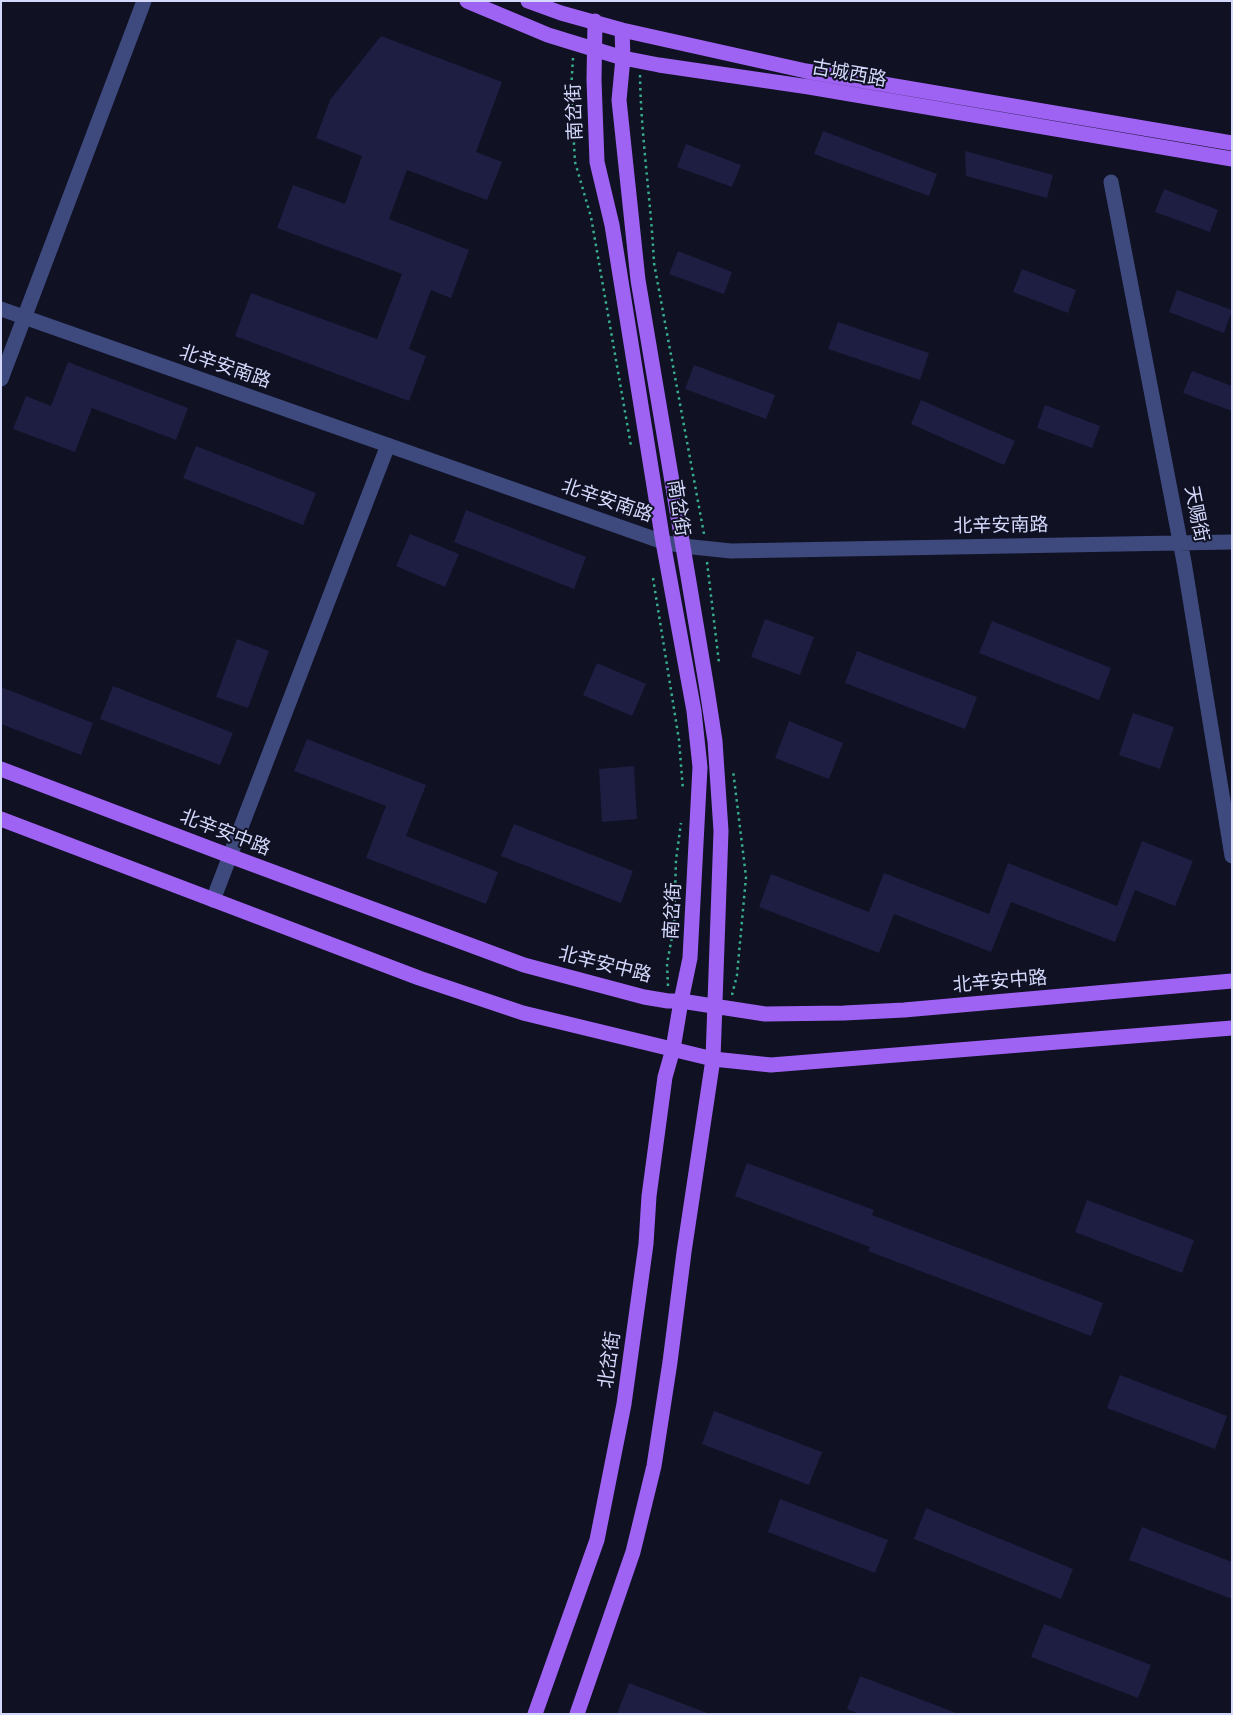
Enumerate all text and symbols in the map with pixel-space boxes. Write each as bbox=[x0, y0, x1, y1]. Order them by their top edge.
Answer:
street label: 古城西路 bbox=[810, 56, 888, 92]
street label: 南岔街 bbox=[563, 83, 587, 141]
street label: 北辛安南路 bbox=[176, 341, 274, 393]
street label: 北辛安南路 bbox=[558, 475, 656, 527]
street label: 南岔街 bbox=[662, 478, 694, 538]
street label: 天赐街 bbox=[1179, 484, 1213, 544]
street label: 北辛安南路 bbox=[953, 514, 1049, 538]
street label: 北辛安中路 bbox=[177, 805, 273, 861]
street label: 南岔街 bbox=[660, 882, 686, 940]
street label: 北辛安中路 bbox=[556, 942, 654, 988]
street label: 北辛安中路 bbox=[952, 967, 1048, 997]
street label: 北岔街 bbox=[595, 1330, 625, 1390]

